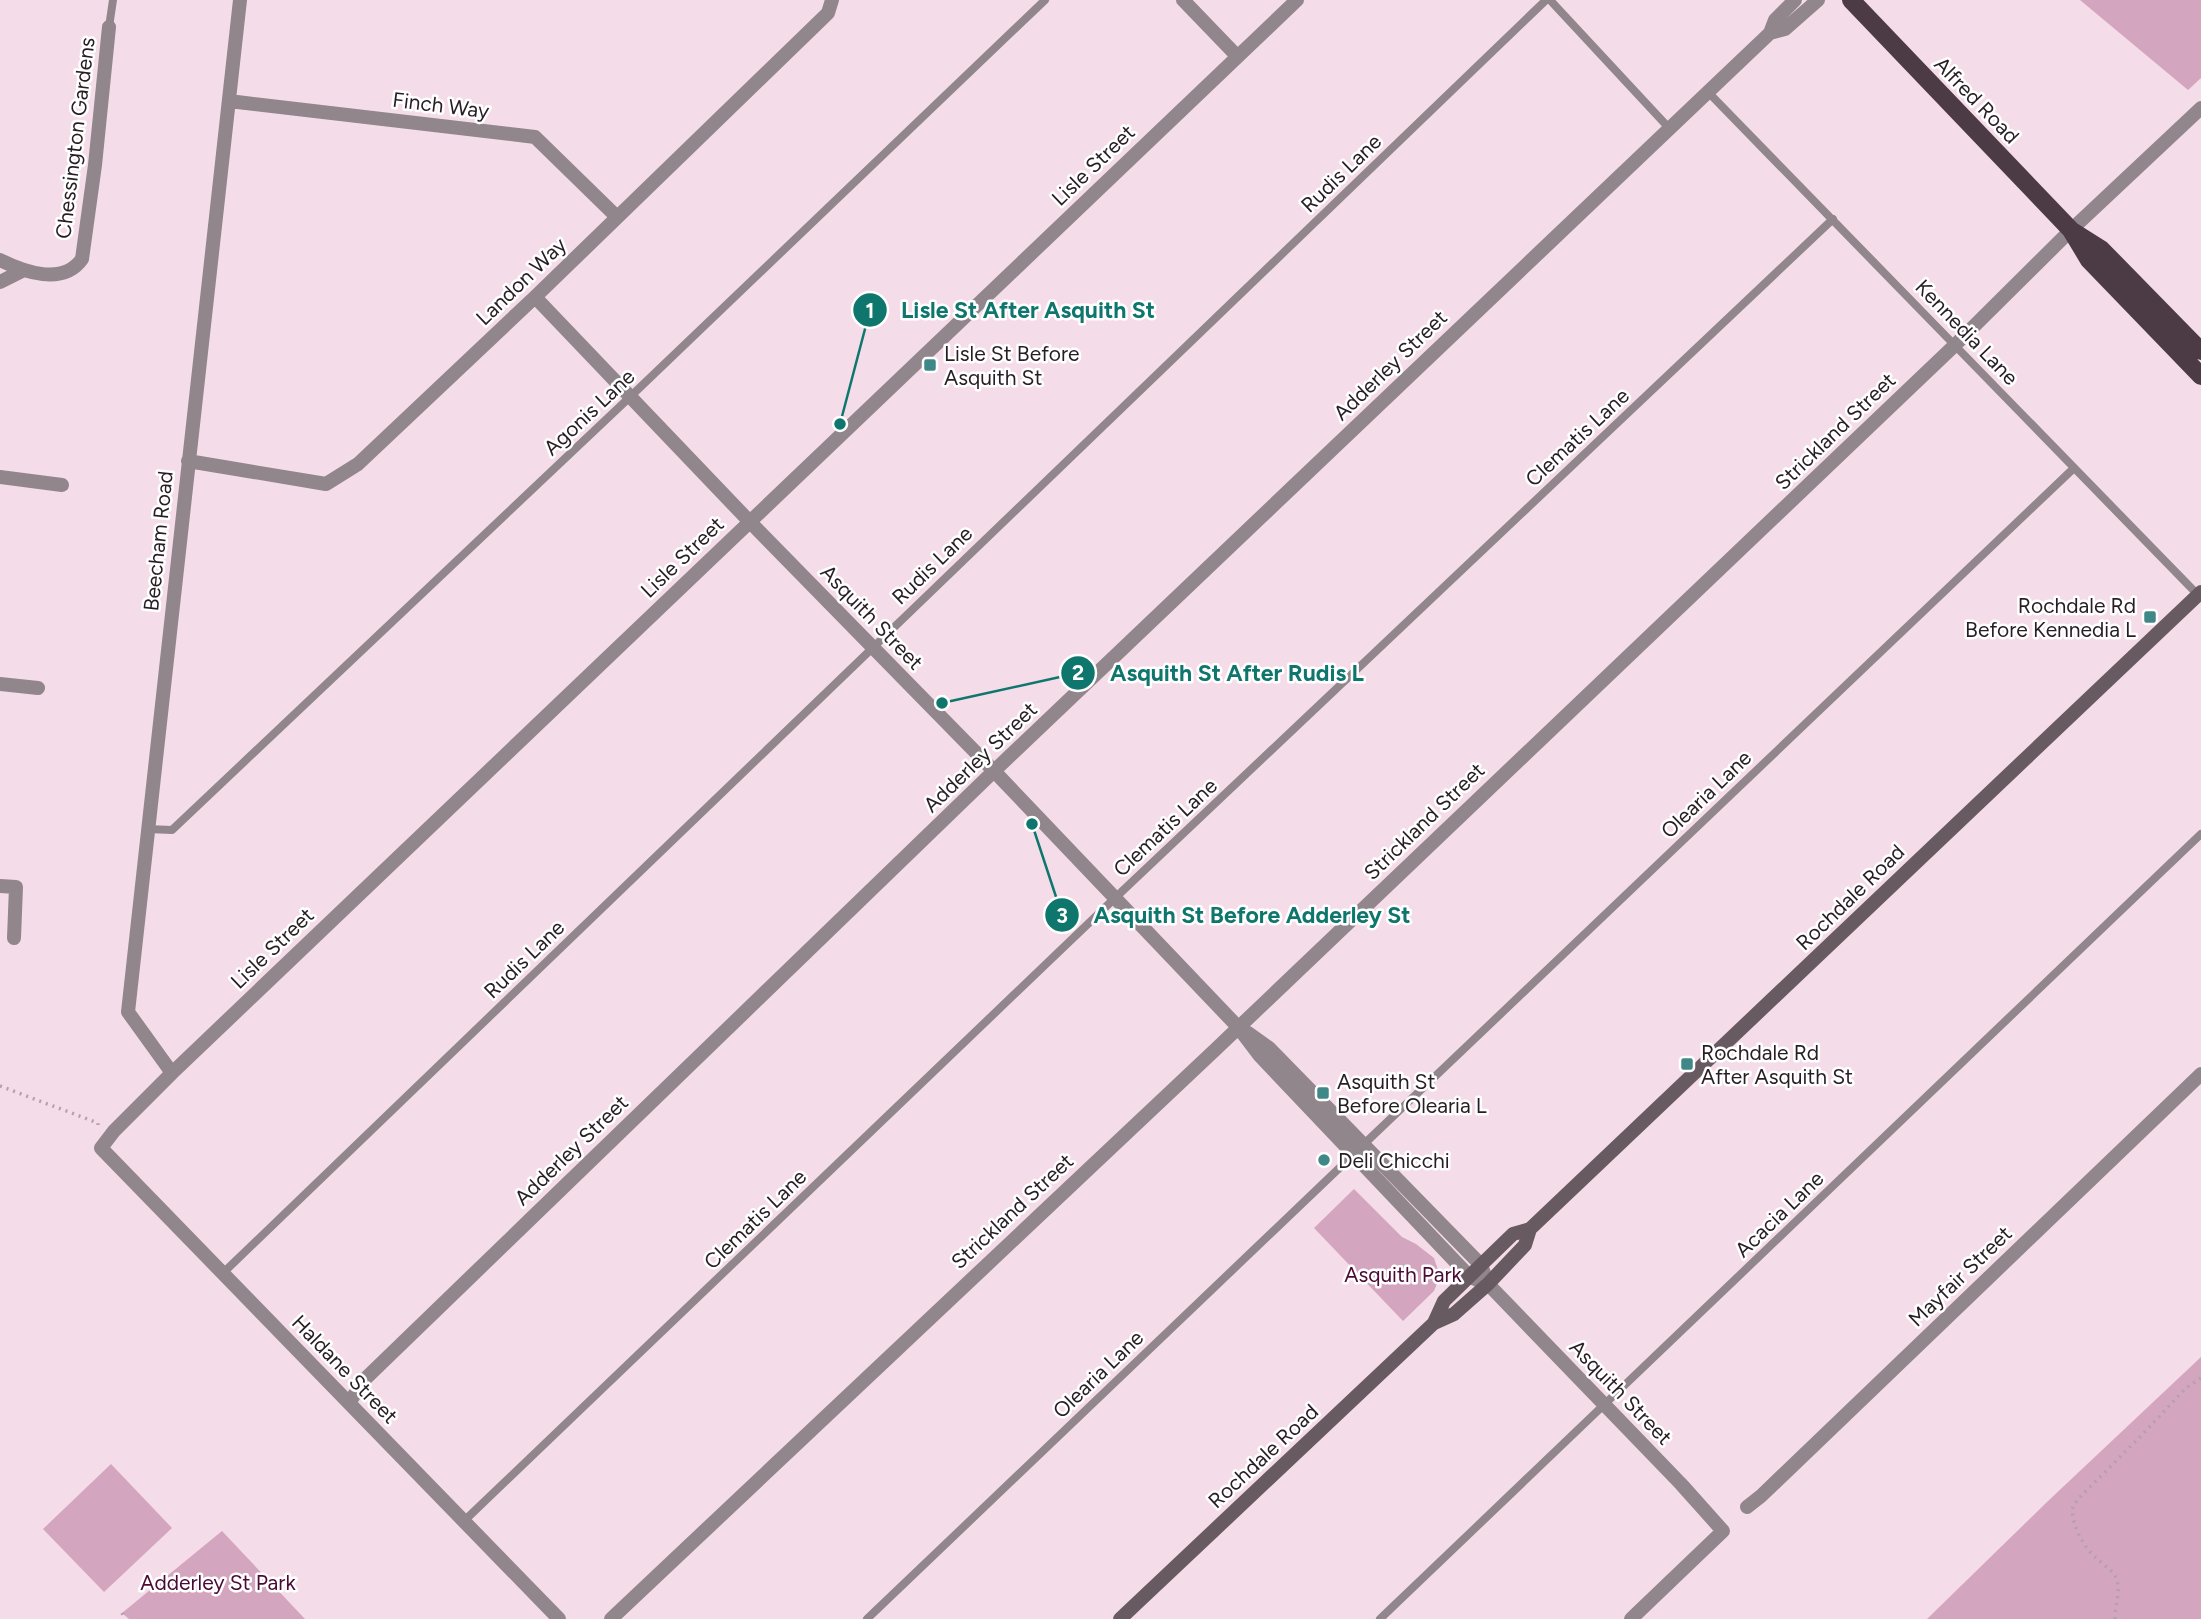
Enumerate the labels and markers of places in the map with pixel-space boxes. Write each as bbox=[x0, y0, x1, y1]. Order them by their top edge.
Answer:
callout: Lisle St After Asquith St bbox=[852, 288, 1169, 332]
place label: Lisle St Before Asquith St bbox=[944, 341, 1080, 390]
marker: Lisle St Before Asquith St bbox=[922, 357, 938, 373]
place label: Rochdale Rd Before Kennedia L bbox=[1965, 593, 2136, 642]
marker: Rochdale Rd Before Kennedia L bbox=[2142, 609, 2158, 625]
callout: Asquith St After Rudis L bbox=[1061, 651, 1377, 695]
callout: Asquith St Before Adderley St bbox=[1045, 893, 1425, 937]
place label: Rochdale Rd After Asquith St bbox=[1701, 1040, 1853, 1089]
marker: Rochdale Rd After Asquith St bbox=[1679, 1056, 1695, 1072]
place label: Asquith St Before Olearia L bbox=[1337, 1069, 1487, 1118]
marker: Asquith St Before Olearia L bbox=[1315, 1085, 1331, 1101]
place label: Deli Chicchi bbox=[1338, 1148, 1450, 1173]
marker: Deli Chicchi bbox=[1316, 1152, 1332, 1168]

